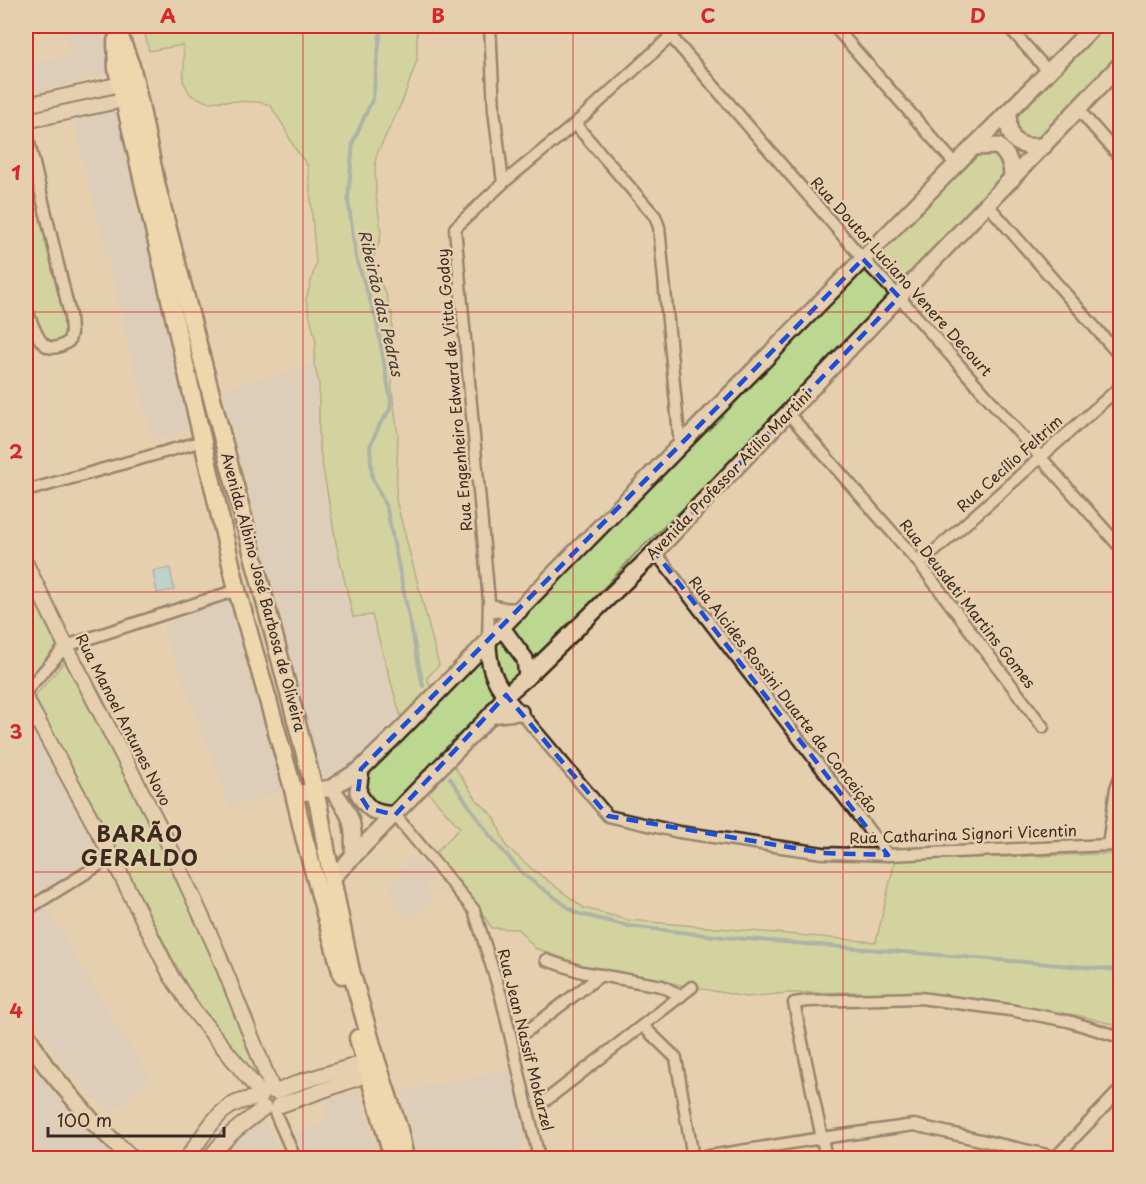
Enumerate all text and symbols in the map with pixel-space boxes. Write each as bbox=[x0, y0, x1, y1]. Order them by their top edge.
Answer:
text: A bbox=[160, 0, 176, 30]
text: B bbox=[431, 0, 445, 30]
text: C bbox=[700, 0, 716, 30]
text: D bbox=[970, 0, 986, 30]
text: 1 bbox=[11, 157, 21, 187]
street label: Rua Doutor Luciano Venere Decourt bbox=[806, 171, 998, 381]
water label: Ribeirão das Pedras bbox=[353, 227, 411, 380]
street label: Rua Engenheiro Edward de Vitta Godoy bbox=[430, 248, 477, 532]
street label: Avenida Professor Atílio Martini bbox=[640, 383, 816, 565]
street label: Rua Cecílio Feltrim bbox=[951, 409, 1067, 517]
text: 2 bbox=[9, 436, 23, 466]
street label: Avenida Albino José Barbosa de Oliveira bbox=[216, 450, 313, 734]
street label: Rua Deusdeti Martins Gomes bbox=[895, 514, 1042, 693]
street label: Rua Alcides Rossini Duarte da Conceição bbox=[684, 571, 884, 818]
street label: Rua Manoel Antunes Novo bbox=[71, 629, 178, 810]
text: 3 bbox=[9, 716, 23, 746]
district label: BARÃO GERALDO bbox=[81, 817, 199, 873]
street label: Rua Catharina Signori Vicentin bbox=[849, 818, 1077, 849]
street label: Rua Jean Nassif Mokarzel bbox=[493, 946, 560, 1133]
text: 4 bbox=[9, 995, 23, 1025]
scale bar bbox=[48, 1100, 224, 1138]
text: 100 m bbox=[57, 1106, 112, 1133]

